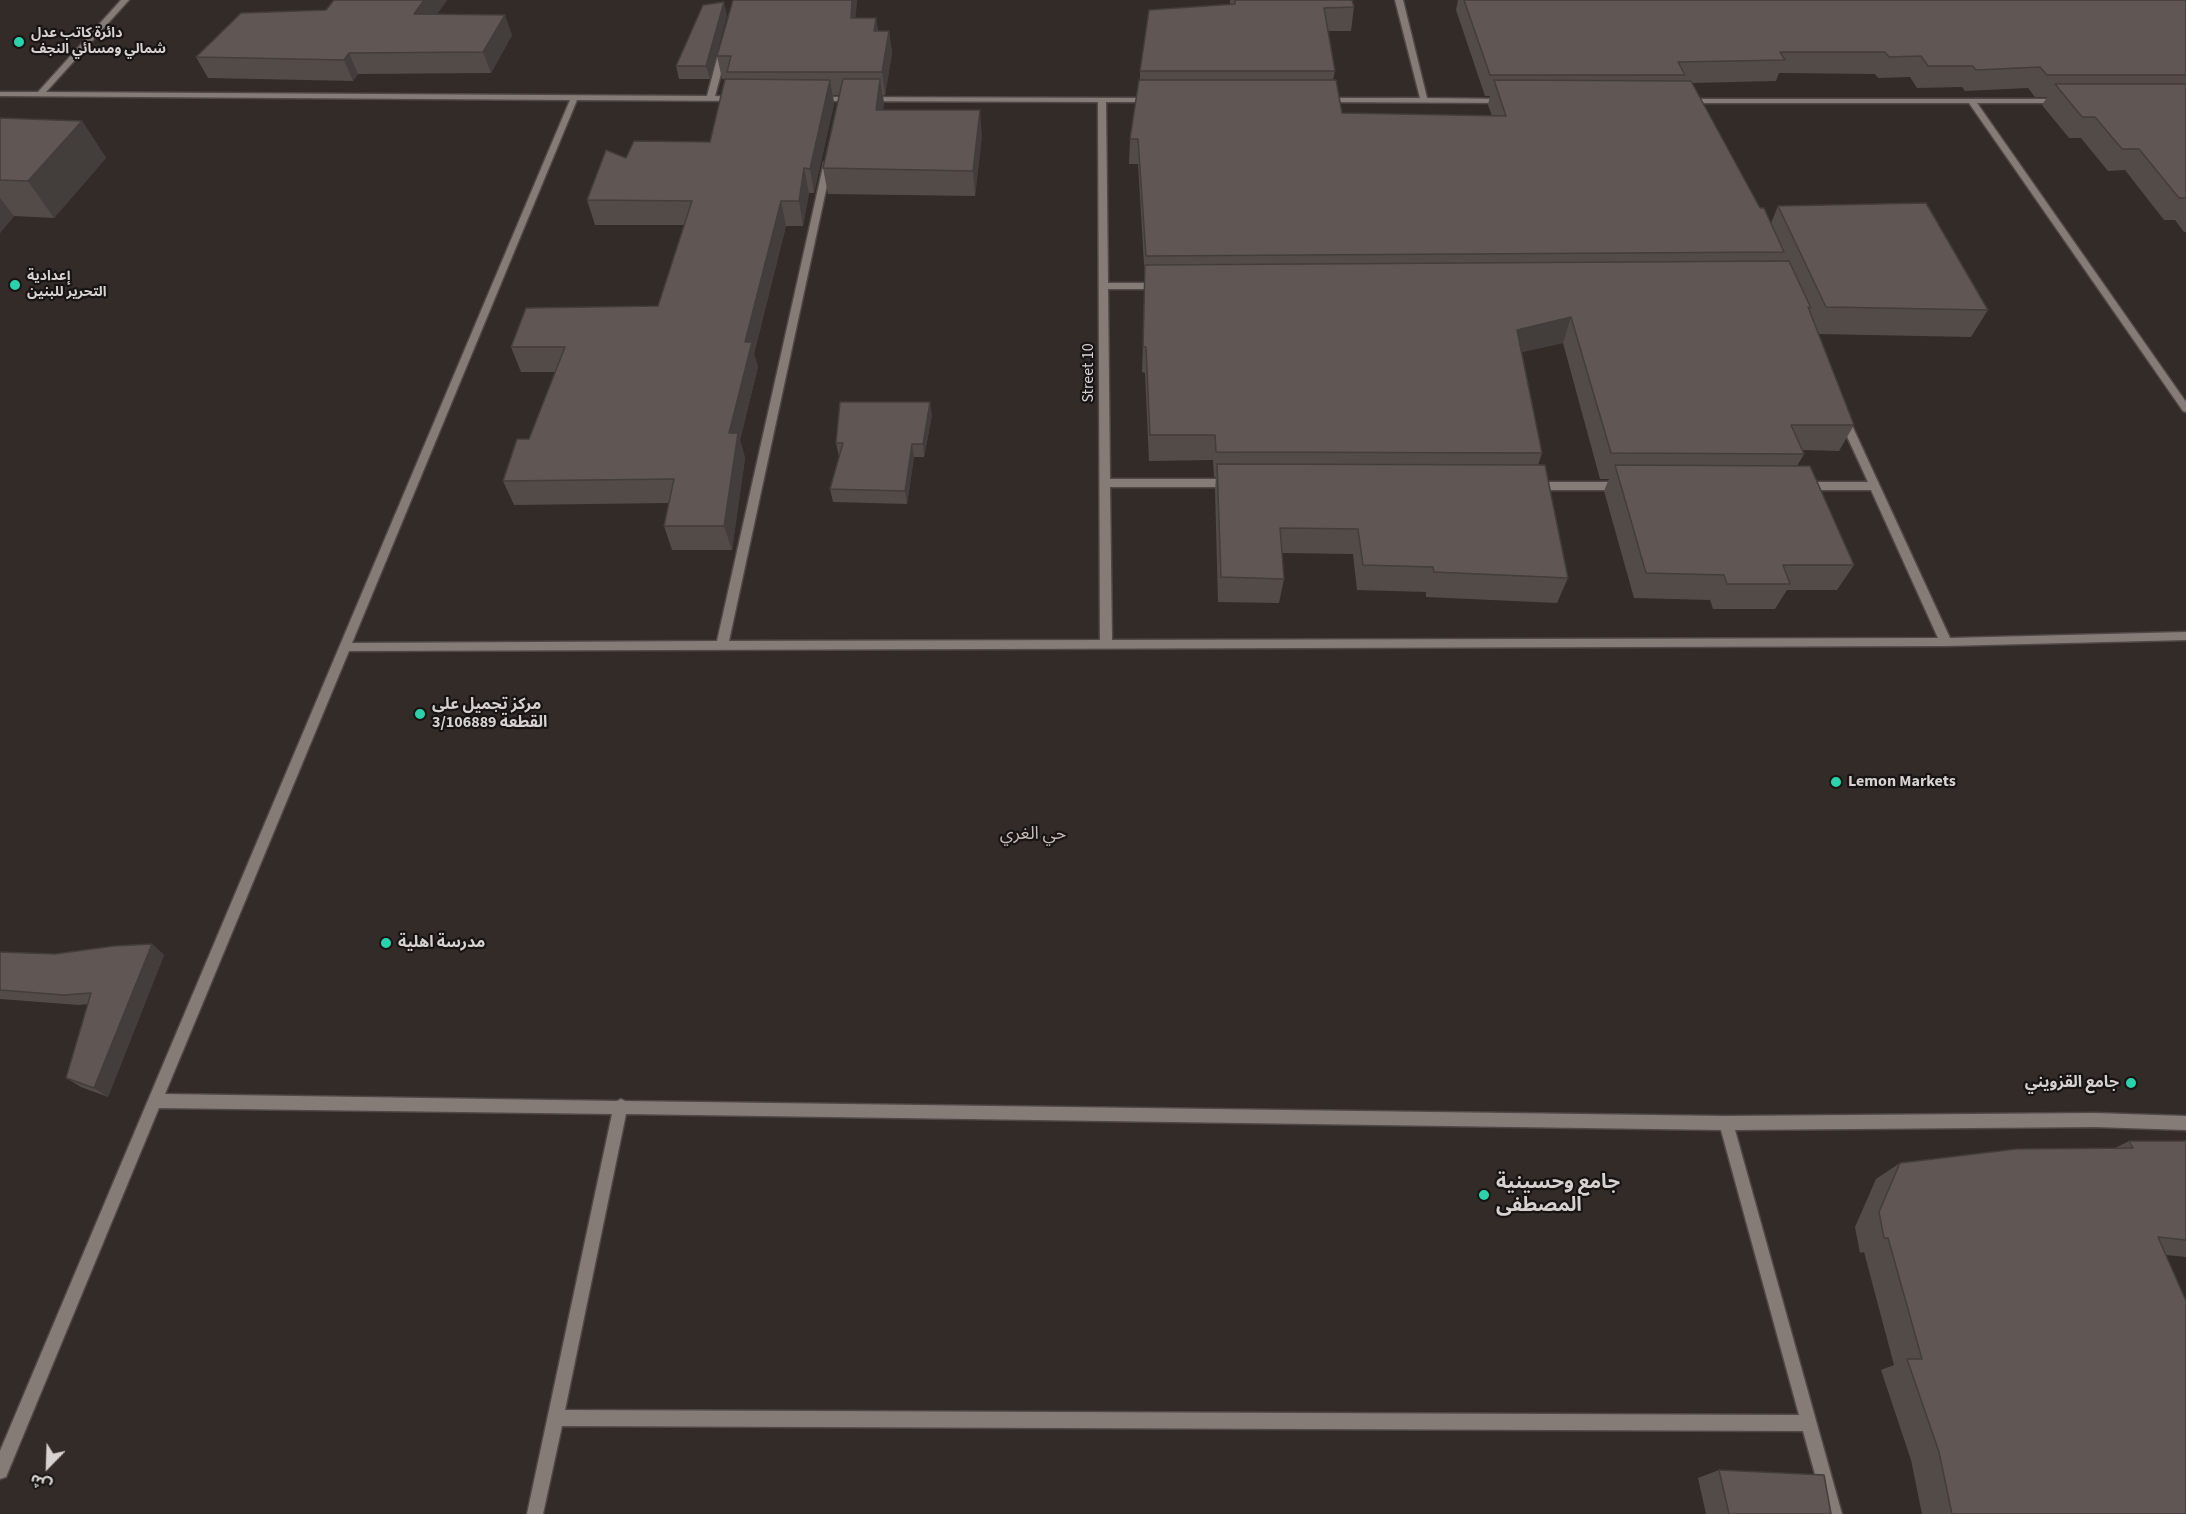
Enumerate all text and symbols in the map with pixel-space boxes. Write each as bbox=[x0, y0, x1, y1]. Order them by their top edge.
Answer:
place label: دائرة كاتب عدل شمالي ومسائي النجف bbox=[31, 26, 166, 58]
marker: دائرة كاتب عدل شمالي ومسائي النجف bbox=[12, 35, 26, 49]
place label: إعدادية التحرير للبنين bbox=[27, 269, 107, 302]
marker: إعدادية التحرير للبنين bbox=[8, 278, 22, 292]
street label: Street 10 bbox=[1079, 343, 1099, 403]
place label: مركز تجميل على القطعة 3/106889 bbox=[432, 695, 547, 733]
marker: مركز تجميل على القطعة 3/106889 bbox=[413, 707, 427, 721]
place label: Lemon Markets bbox=[1848, 772, 1956, 792]
marker: Lemon Markets bbox=[1829, 775, 1843, 789]
district label: حي الغري bbox=[1000, 824, 1066, 846]
place label: مدرسة اهلية bbox=[398, 933, 485, 953]
marker: مدرسة اهلية bbox=[379, 936, 393, 950]
place label: جامع القزويني bbox=[2025, 1073, 2119, 1093]
marker: جامع القزويني bbox=[2124, 1076, 2138, 1090]
place label: جامع وحسينية المصطفى bbox=[1496, 1172, 1620, 1219]
marker: جامع وحسينية المصطفى bbox=[1477, 1188, 1491, 1202]
north arrow bbox=[18, 1436, 78, 1496]
text: ش bbox=[27, 1468, 55, 1497]

